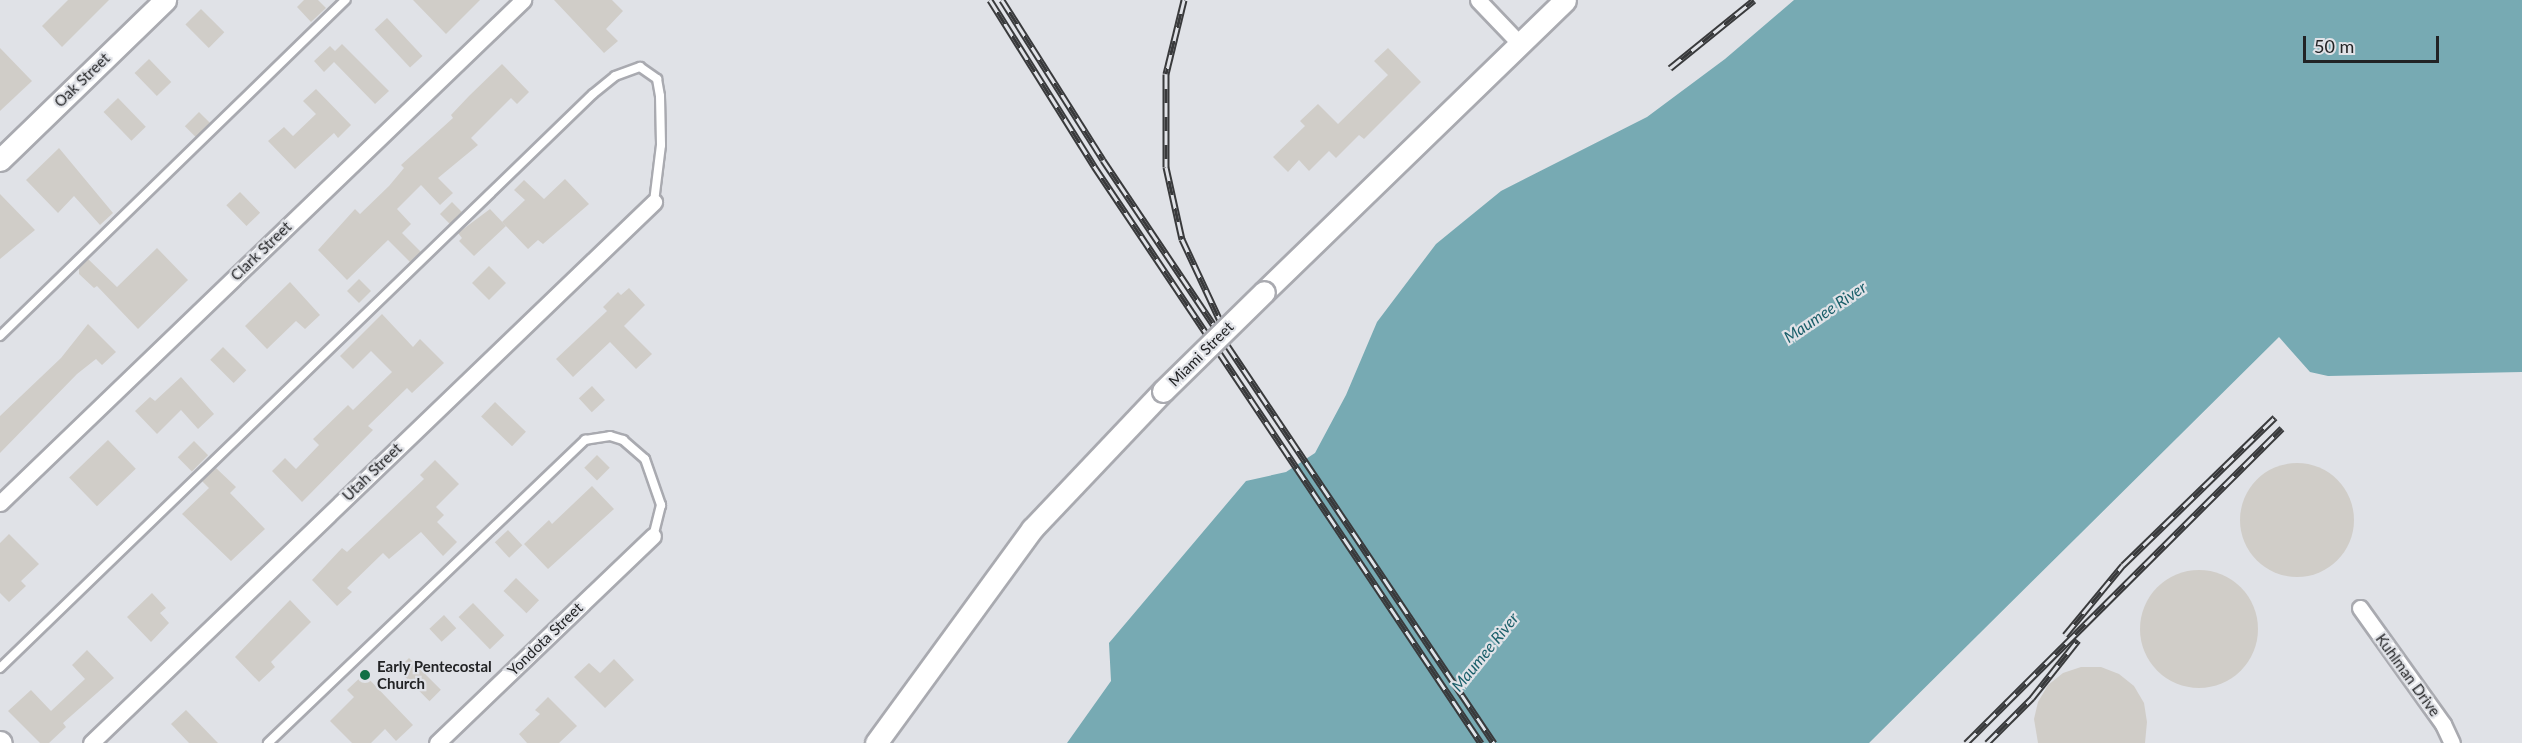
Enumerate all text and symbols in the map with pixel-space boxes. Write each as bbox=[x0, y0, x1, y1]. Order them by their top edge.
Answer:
scale bar bbox=[2306, 24, 2442, 62]
text: 50 m bbox=[2314, 35, 2354, 57]
street label: Oak Street bbox=[50, 49, 114, 111]
street label: Clark Street bbox=[227, 218, 295, 284]
water label: Maumee River bbox=[1780, 277, 1870, 347]
street label: Miami Street bbox=[1165, 318, 1237, 390]
street label: Utah Street bbox=[339, 439, 405, 505]
street label: Yondota Street bbox=[504, 599, 586, 679]
water label: Maumee River bbox=[1448, 609, 1522, 695]
street label: Kuhlman Drive bbox=[2372, 630, 2444, 720]
place label: Early Pentecostal Church bbox=[377, 657, 492, 692]
marker: Early Pentecostal Church bbox=[358, 668, 372, 682]

